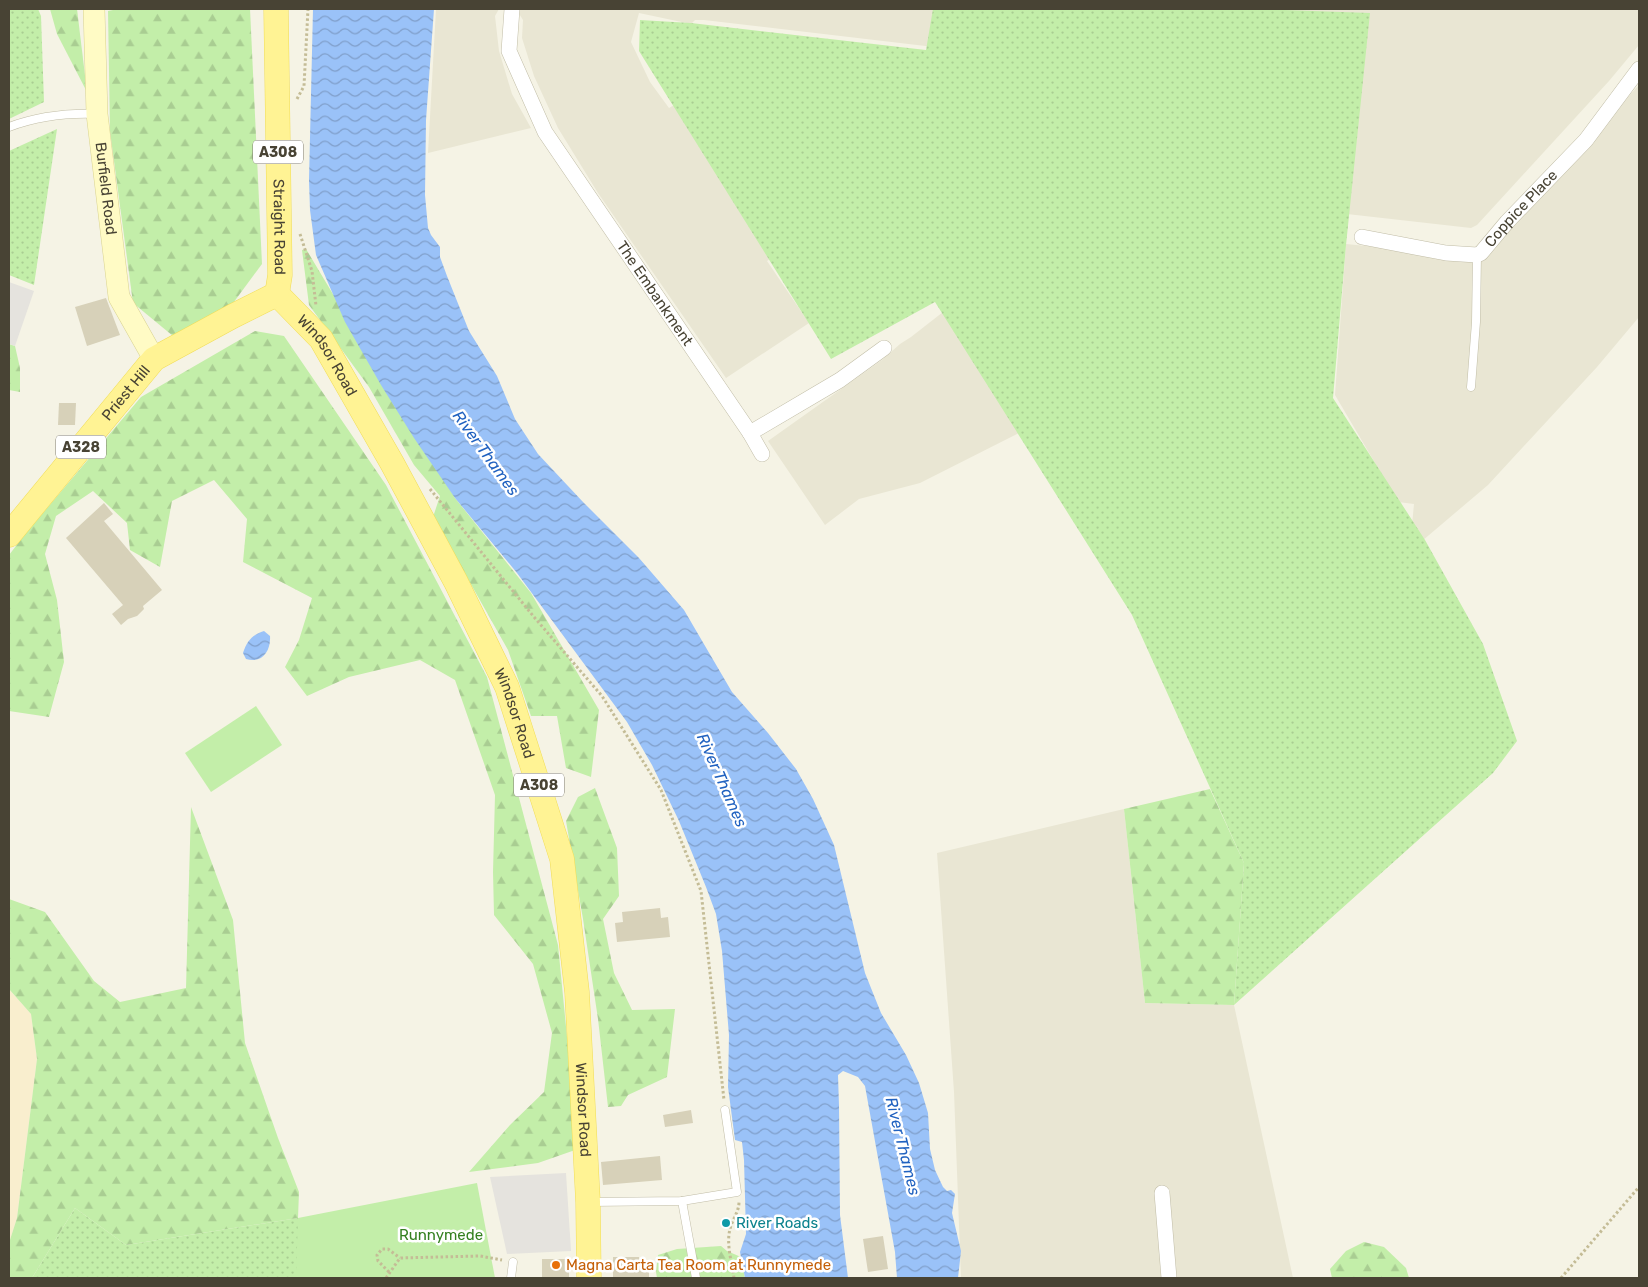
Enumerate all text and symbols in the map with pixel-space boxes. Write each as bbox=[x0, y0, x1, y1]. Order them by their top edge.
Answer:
road number: A308 bbox=[253, 140, 303, 163]
street label: Burfield Road bbox=[91, 141, 120, 236]
street label: Coppice Place bbox=[1481, 166, 1561, 251]
street label: Straight Road bbox=[270, 179, 289, 275]
street label: The Embankment bbox=[613, 238, 697, 349]
street label: Windsor Road bbox=[293, 311, 361, 399]
street label: Priest Hill bbox=[98, 362, 154, 424]
water label: River Thames bbox=[449, 407, 523, 499]
road number: A328 bbox=[56, 436, 106, 458]
street label: Windsor Road bbox=[490, 665, 538, 761]
water label: River Thames bbox=[693, 730, 751, 830]
road number: A308 bbox=[514, 774, 564, 796]
street label: Windsor Road bbox=[572, 1062, 595, 1157]
water label: River Thames bbox=[882, 1095, 924, 1197]
place label: River Roads bbox=[736, 1214, 818, 1232]
marker: River Roads bbox=[720, 1217, 732, 1229]
park label: Runnymede bbox=[399, 1226, 483, 1244]
place label: Magna Carta Tea Room at Runnymede bbox=[566, 1256, 831, 1274]
marker: Magna Carta Tea Room at Runnymede bbox=[550, 1259, 562, 1271]

